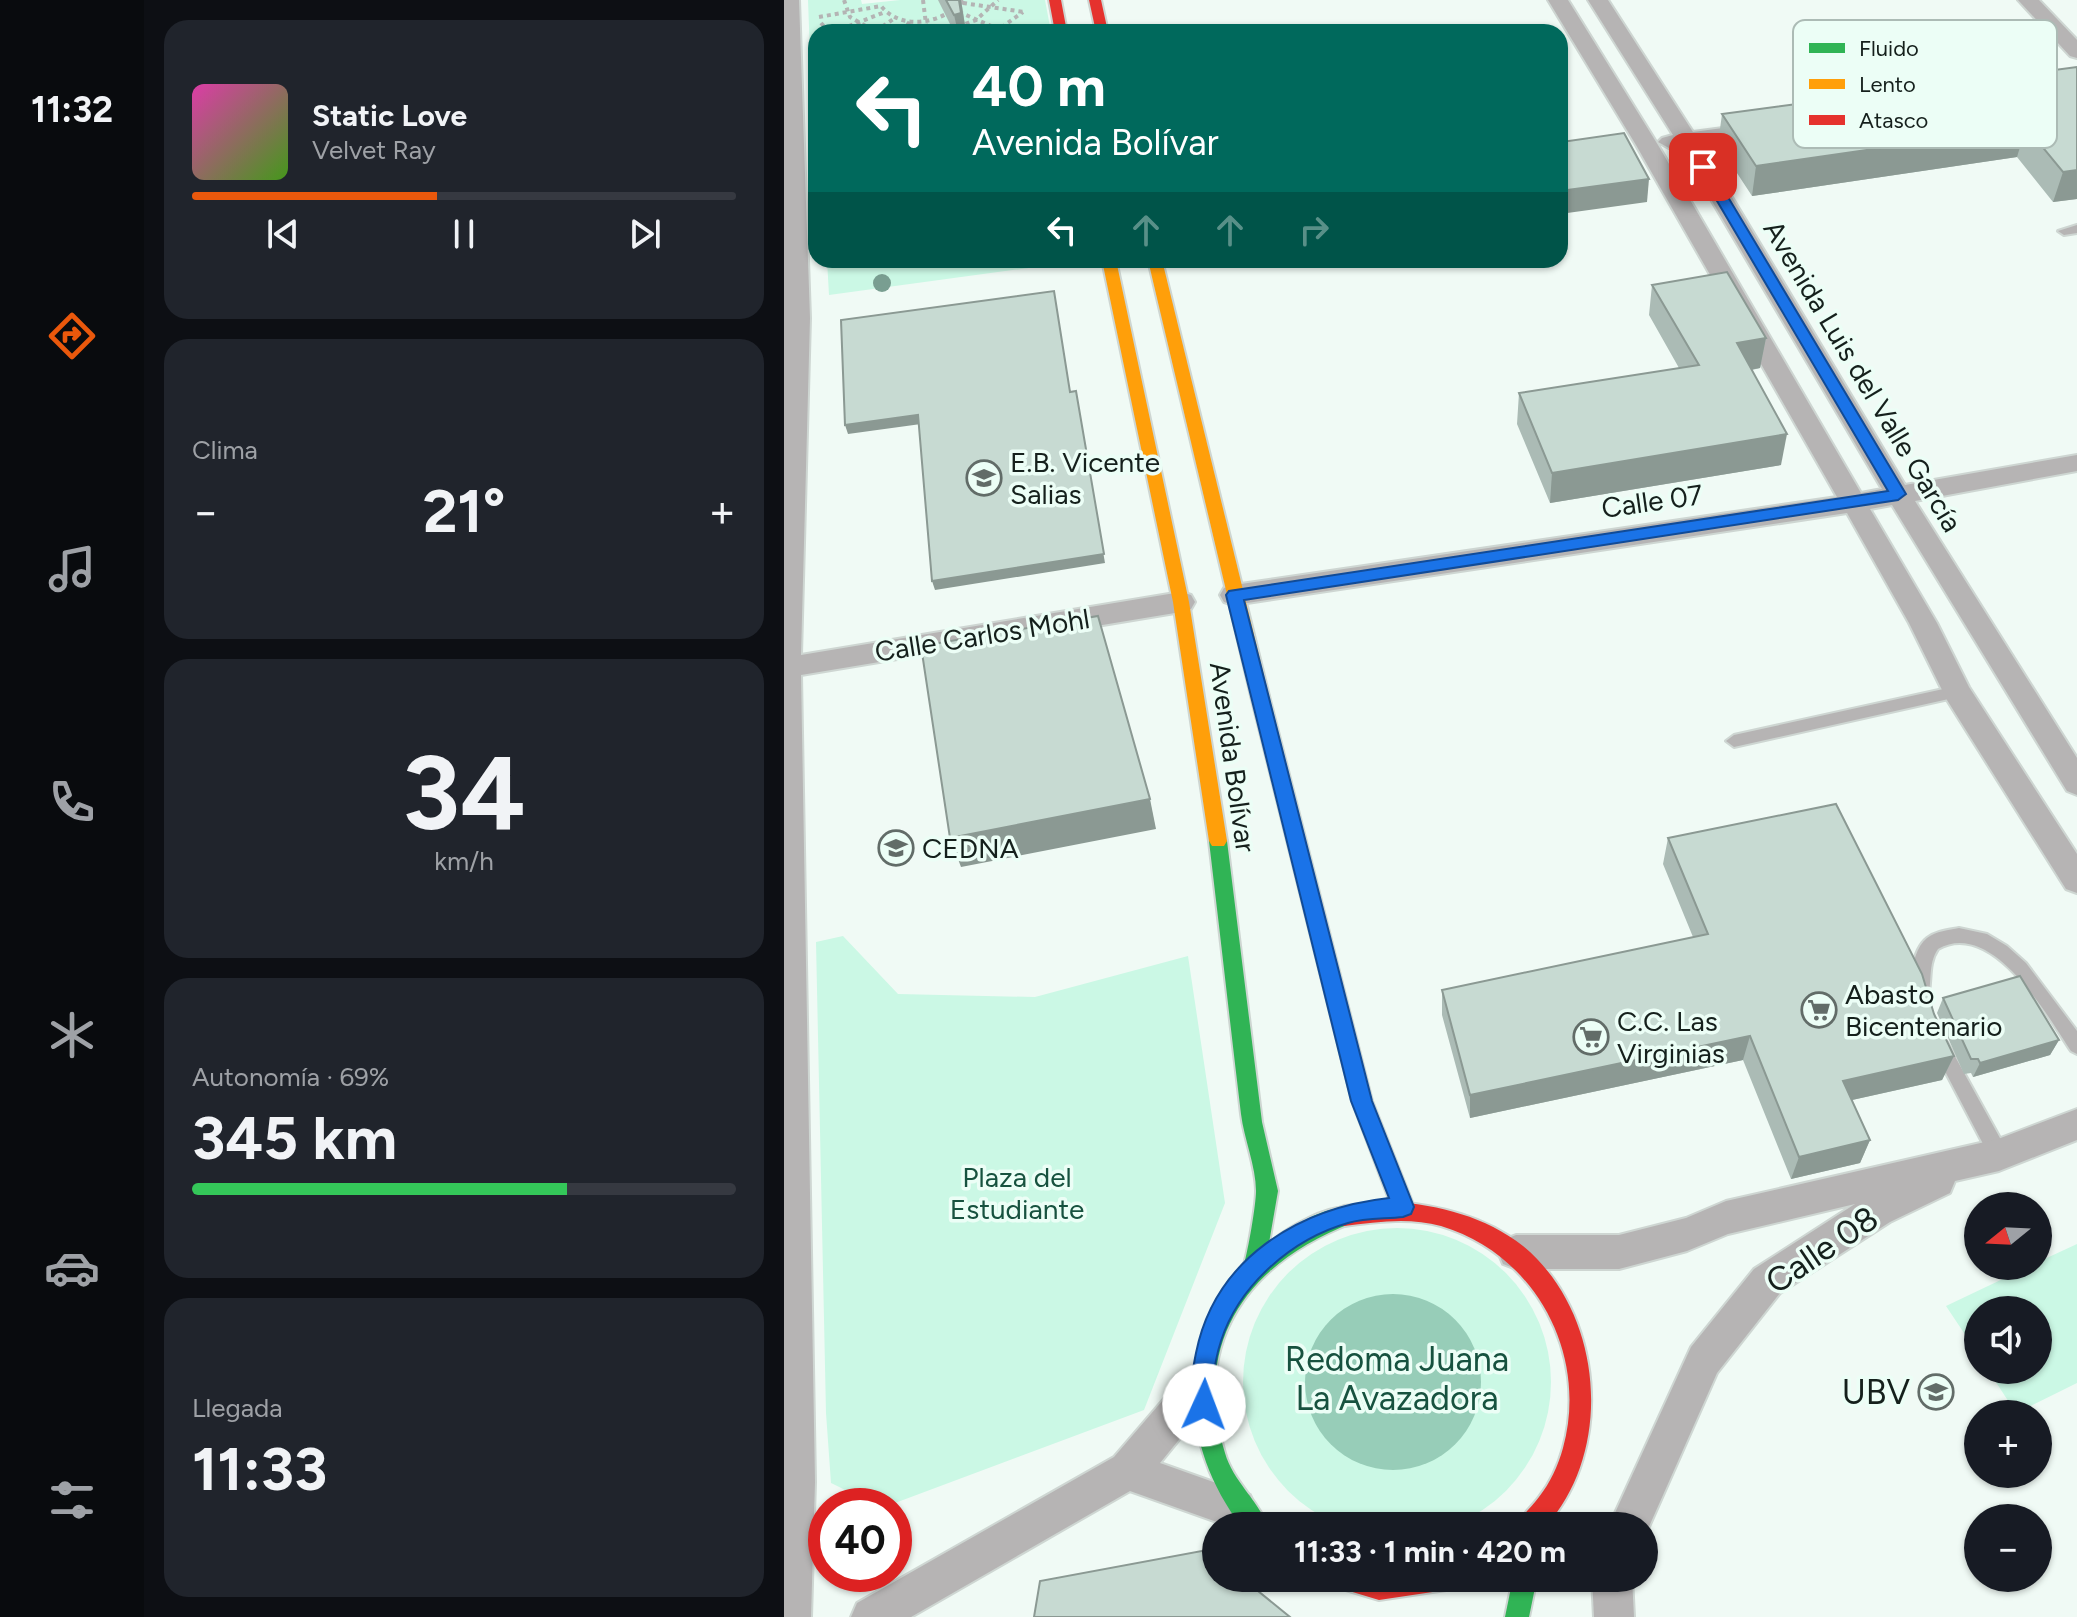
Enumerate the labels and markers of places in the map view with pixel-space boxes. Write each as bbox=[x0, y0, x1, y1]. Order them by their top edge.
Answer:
pin bbox=[1669, 133, 1737, 201]
place label: E.B. Vicente Salias bbox=[1010, 445, 1160, 511]
school or university icon: E.B. Vicente Salias bbox=[965, 459, 1003, 497]
school or university icon: CEDNA bbox=[877, 829, 915, 867]
place label: CEDNA bbox=[922, 831, 1019, 865]
place label: Abasto Bicentenario bbox=[1845, 977, 2003, 1043]
supermarket icon: Abasto Bicentenario bbox=[1800, 991, 1838, 1029]
place label: C.C. Las Virginias bbox=[1617, 1004, 1725, 1070]
supermarket icon: C.C. Las Virginias bbox=[1572, 1018, 1610, 1056]
place label: UBV bbox=[1842, 1372, 1910, 1413]
school or university icon: UBV bbox=[1917, 1373, 1955, 1411]

